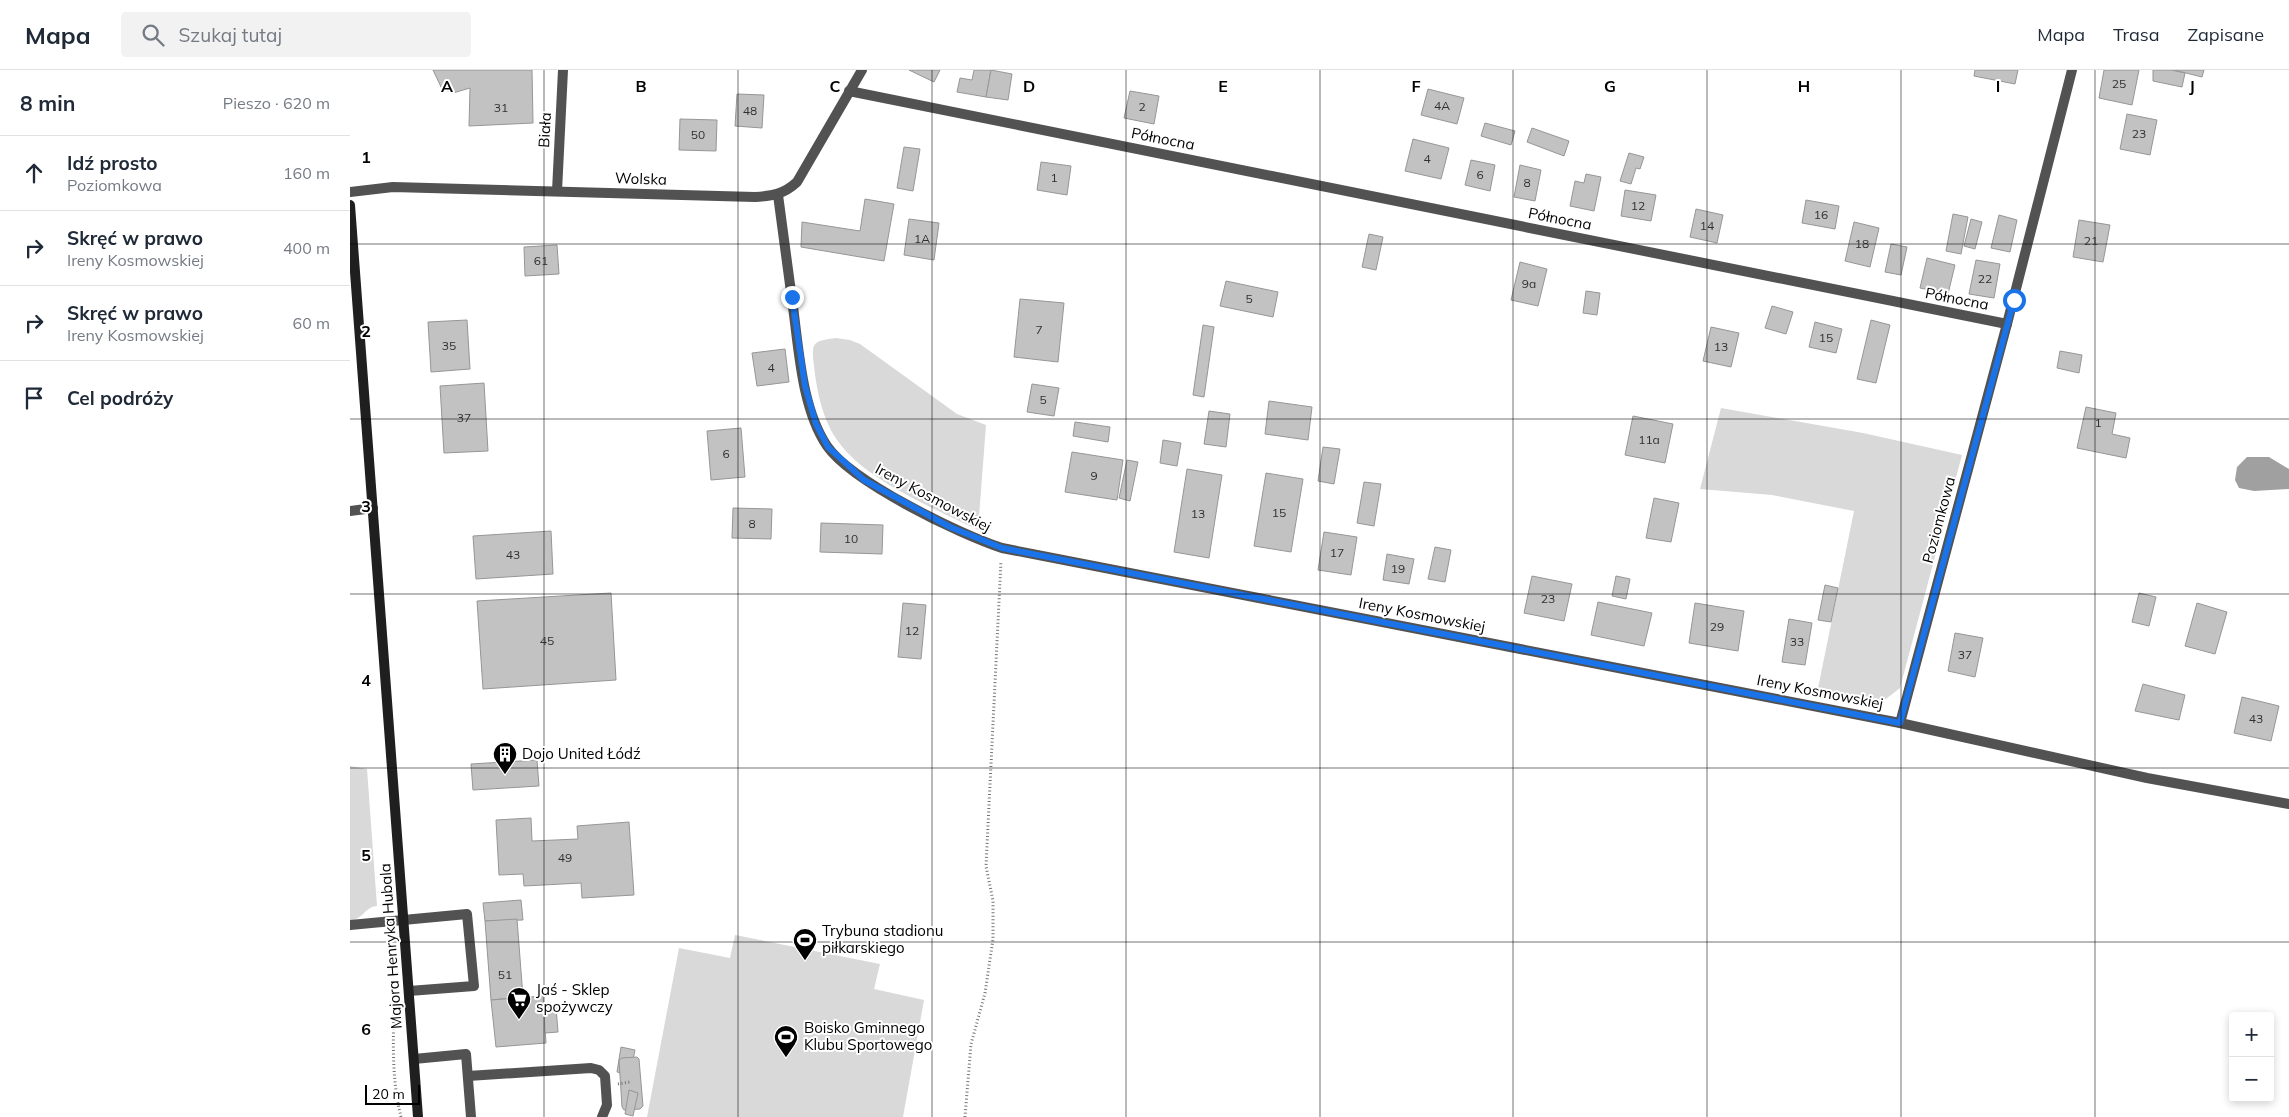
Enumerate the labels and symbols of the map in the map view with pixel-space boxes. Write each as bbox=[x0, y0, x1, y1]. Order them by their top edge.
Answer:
text: A bbox=[441, 76, 453, 96]
text: B bbox=[635, 76, 647, 96]
text: C bbox=[830, 76, 841, 96]
text: D bbox=[1023, 76, 1035, 96]
text: E bbox=[1218, 76, 1228, 96]
text: F bbox=[1411, 76, 1421, 96]
text: G bbox=[1604, 76, 1616, 96]
text: H bbox=[1798, 76, 1810, 96]
text: I bbox=[1996, 76, 2000, 96]
house number: 25 bbox=[2112, 76, 2126, 91]
text: J bbox=[2189, 76, 2195, 96]
house number: 4A bbox=[1434, 98, 1450, 113]
house number: 2 bbox=[1138, 99, 1146, 114]
house number: 31 bbox=[494, 100, 508, 115]
house number: 48 bbox=[743, 103, 757, 118]
street label: Biała bbox=[534, 112, 555, 148]
street label: Północna bbox=[1130, 123, 1196, 154]
house number: 23 bbox=[2132, 126, 2146, 141]
house number: 50 bbox=[691, 127, 705, 142]
text: 1 bbox=[361, 147, 371, 167]
house number: 4 bbox=[1423, 151, 1431, 166]
house number: 6 bbox=[1476, 167, 1484, 182]
street label: Wolska bbox=[615, 168, 667, 189]
house number: 1 bbox=[1050, 170, 1058, 185]
house number: 8 bbox=[1523, 175, 1531, 190]
house number: 12 bbox=[1631, 198, 1645, 213]
street label: Północna bbox=[1527, 203, 1593, 234]
house number: 16 bbox=[1814, 207, 1828, 222]
house number: 14 bbox=[1700, 218, 1714, 233]
house number: 1A bbox=[914, 231, 930, 246]
house number: 21 bbox=[2084, 233, 2098, 248]
house number: 18 bbox=[1855, 236, 1869, 251]
house number: 61 bbox=[534, 253, 548, 268]
house number: 22 bbox=[1978, 271, 1992, 286]
house number: 9a bbox=[1522, 276, 1536, 291]
street label: Północna bbox=[1924, 283, 1990, 314]
route end bbox=[781, 286, 804, 309]
route start bbox=[2003, 289, 2026, 312]
house number: 5 bbox=[1245, 291, 1253, 306]
text: 2 bbox=[361, 321, 371, 341]
house number: 7 bbox=[1035, 322, 1043, 337]
house number: 15 bbox=[1819, 330, 1833, 345]
house number: 35 bbox=[442, 338, 456, 353]
house number: 13 bbox=[1714, 339, 1728, 354]
house number: 4 bbox=[767, 360, 775, 375]
house number: 5 bbox=[1039, 392, 1047, 407]
house number: 37 bbox=[457, 410, 471, 425]
house number: 1 bbox=[2094, 415, 2102, 430]
house number: 11a bbox=[1638, 432, 1660, 447]
house number: 6 bbox=[722, 446, 730, 461]
street label: Ireny Kosmowskiej bbox=[872, 459, 994, 536]
house number: 9 bbox=[1090, 468, 1098, 483]
street label: Poziomkowa bbox=[1918, 474, 1959, 565]
text: 3 bbox=[361, 496, 371, 516]
house number: 15 bbox=[1272, 505, 1286, 520]
house number: 13 bbox=[1191, 506, 1205, 521]
house number: 8 bbox=[748, 516, 756, 531]
house number: 10 bbox=[844, 531, 858, 546]
house number: 17 bbox=[1330, 545, 1344, 560]
house number: 43 bbox=[506, 547, 520, 562]
house number: 19 bbox=[1391, 561, 1405, 576]
house number: 23 bbox=[1541, 591, 1555, 606]
street label: Ireny Kosmowskiej bbox=[1357, 593, 1487, 636]
house number: 29 bbox=[1710, 619, 1724, 634]
house number: 12 bbox=[905, 623, 919, 638]
house number: 45 bbox=[540, 633, 554, 648]
house number: 33 bbox=[1790, 634, 1804, 649]
house number: 37 bbox=[1958, 647, 1972, 662]
text: 4 bbox=[361, 670, 371, 690]
street label: Ireny Kosmowskiej bbox=[1755, 670, 1885, 713]
house number: 43 bbox=[2249, 711, 2263, 726]
building icon: Dojo United Łódź bbox=[492, 741, 518, 775]
place label: Dojo United Łódź bbox=[522, 744, 641, 763]
text: 5 bbox=[361, 845, 371, 865]
house number: 49 bbox=[558, 850, 572, 865]
street label: Majora Henryka Hubala bbox=[375, 863, 406, 1029]
place label: Trybuna stadionu piłkarskiego bbox=[822, 921, 943, 957]
sports icon: Trybuna stadionu piłkarskiego bbox=[792, 927, 818, 961]
house number: 51 bbox=[498, 967, 512, 982]
place label: Jaś - Sklep spożywczy bbox=[536, 980, 613, 1016]
supermarket icon: Jaś - Sklep spożywczy bbox=[506, 986, 532, 1020]
place label: Boisko Gminnego Klubu Sportowego bbox=[804, 1018, 932, 1054]
text: 6 bbox=[361, 1019, 371, 1039]
sports icon: Boisko Gminnego Klubu Sportowego bbox=[773, 1024, 799, 1058]
scale bar bbox=[365, 1082, 420, 1105]

